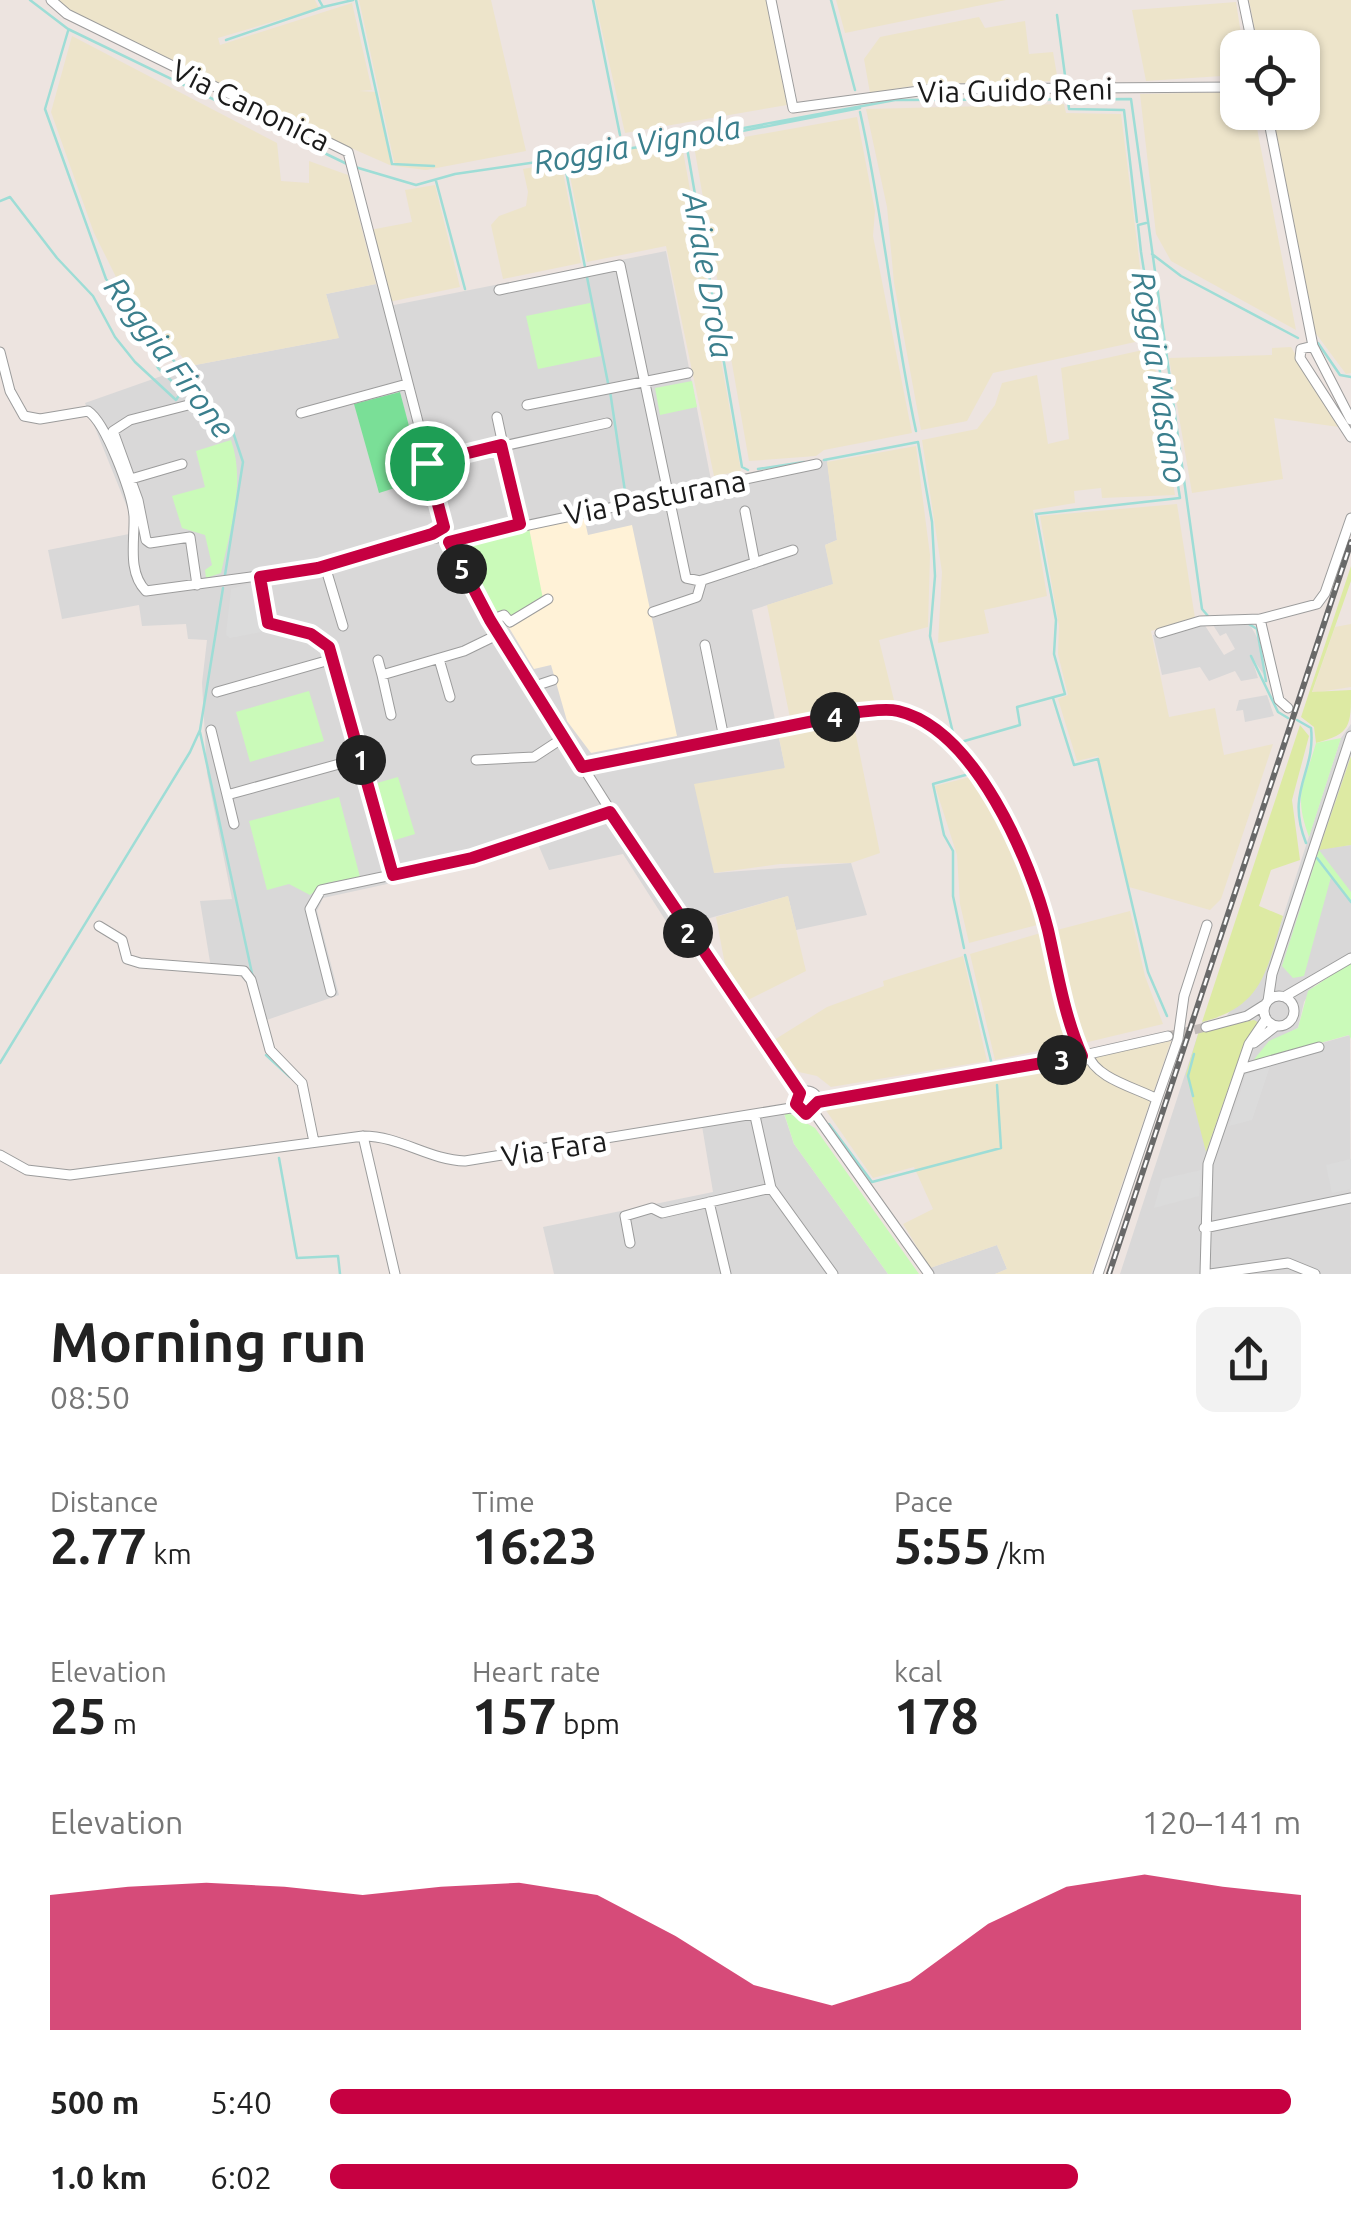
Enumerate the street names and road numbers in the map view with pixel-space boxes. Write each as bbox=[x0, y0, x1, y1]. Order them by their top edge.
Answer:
street label: Via Canonica bbox=[166, 52, 336, 158]
street label: Via Guido Reni bbox=[917, 71, 1113, 109]
street label: Via Pasturana bbox=[561, 463, 749, 531]
street label: Via Fara bbox=[499, 1123, 609, 1173]

